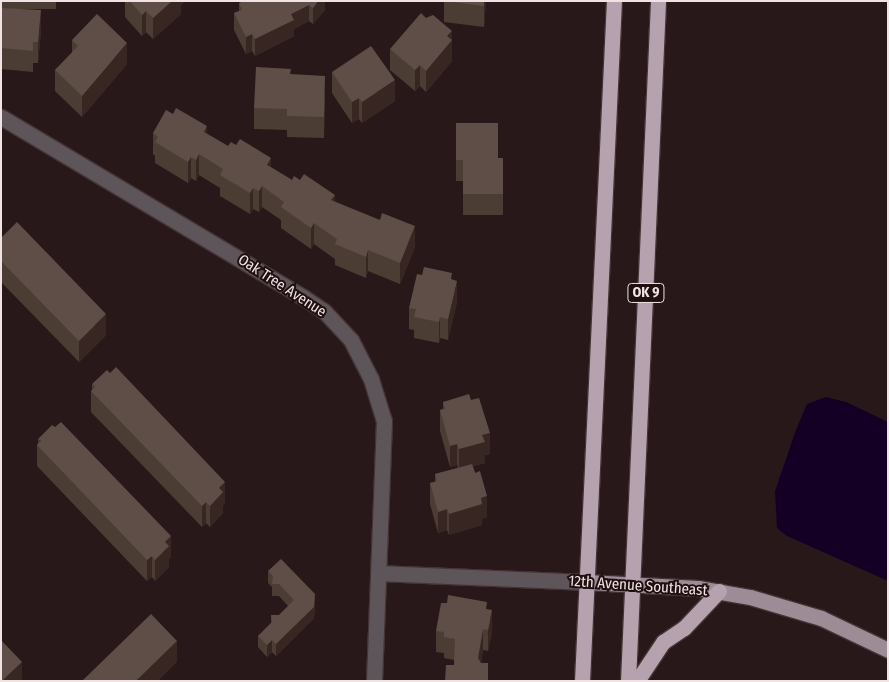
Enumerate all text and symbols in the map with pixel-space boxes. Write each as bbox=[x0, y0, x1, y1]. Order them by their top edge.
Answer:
street label: Oak Tree Avenue bbox=[234, 251, 330, 321]
road number: OK 9 bbox=[627, 282, 665, 304]
street label: 12th Avenue Southeast bbox=[568, 572, 708, 600]

